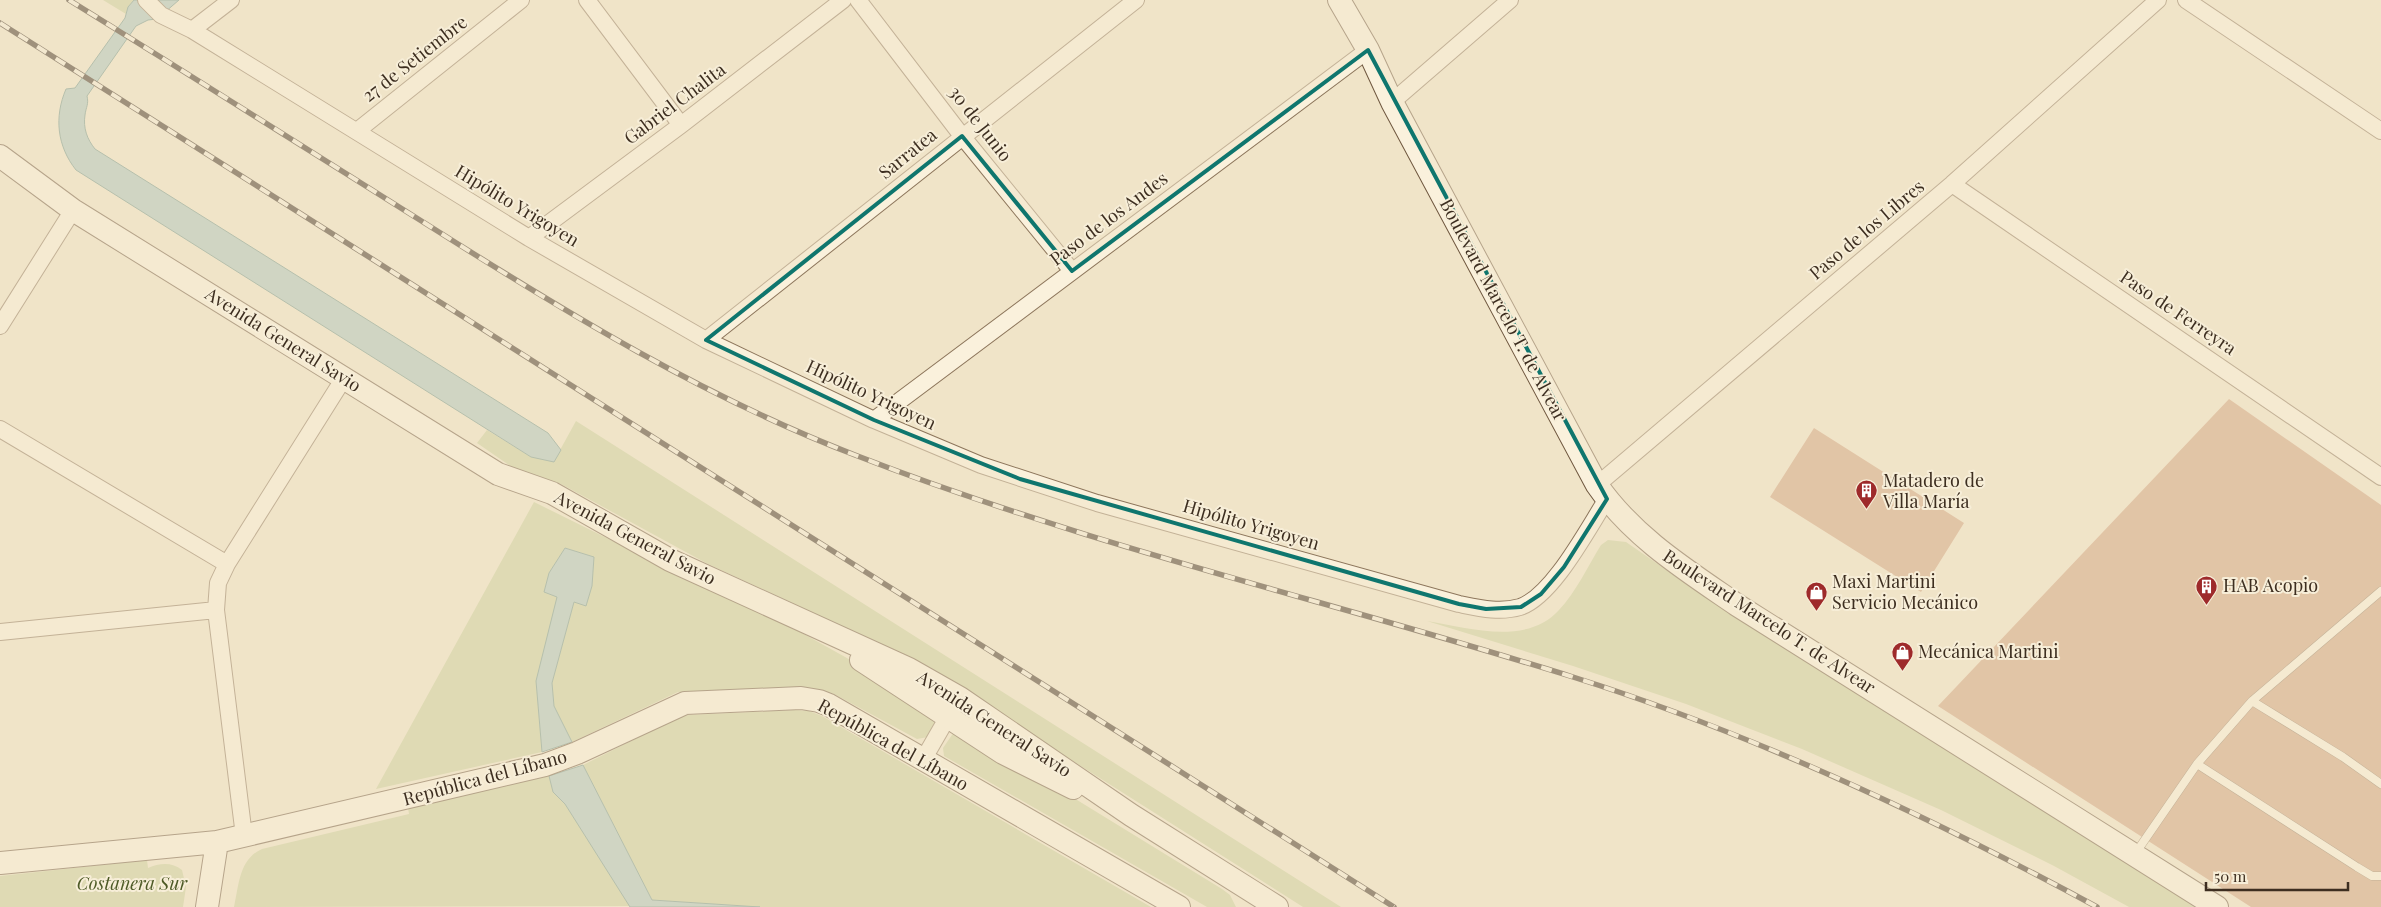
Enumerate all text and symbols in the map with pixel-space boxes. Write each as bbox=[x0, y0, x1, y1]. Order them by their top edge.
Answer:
street label: 27 de Setiembre bbox=[357, 10, 472, 107]
street label: Gabriel Chalita bbox=[619, 57, 730, 149]
street label: 30 de Junio bbox=[944, 81, 1018, 166]
street label: Sarratea bbox=[873, 122, 941, 184]
street label: Hipólito Yrigoyen bbox=[451, 159, 584, 252]
street label: Paso de los Andes bbox=[1045, 166, 1172, 270]
street label: Paso de los Libres bbox=[1804, 174, 1929, 285]
street label: Boulevard Marcelo T. de Alvear bbox=[1435, 194, 1573, 425]
street label: Paso de Ferreyra bbox=[2116, 264, 2241, 360]
street label: Avenida General Savio bbox=[200, 281, 366, 397]
street label: Hipólito Yrigoyen bbox=[803, 353, 941, 435]
place label: Matadero de Villa María bbox=[1882, 468, 1984, 513]
building icon: Matadero de Villa María bbox=[1855, 479, 1879, 510]
street label: Avenida General Savio bbox=[550, 484, 720, 590]
street label: Hipólito Yrigoyen bbox=[1180, 493, 1322, 555]
street label: Boulevard Marcelo T. de Alvear bbox=[1659, 543, 1880, 699]
place label: Maxi Martini Servicio Mecánico bbox=[1832, 569, 1978, 614]
place label: HAB Acopio bbox=[2223, 573, 2318, 597]
building icon: HAB Acopio bbox=[2195, 574, 2219, 605]
shop icon: Maxi Martini Servicio Mecánico bbox=[1804, 580, 1828, 611]
place label: Mecánica Martini bbox=[1918, 639, 2058, 663]
shop icon: Mecánica Martini bbox=[1890, 640, 1914, 671]
street label: Avenida General Savio bbox=[912, 664, 1076, 782]
street label: República del Líbano bbox=[814, 693, 973, 796]
street label: República del Líbano bbox=[400, 744, 569, 810]
scale bar bbox=[2206, 860, 2348, 892]
text: 50 m bbox=[2214, 866, 2247, 886]
park label: Costanera Sur bbox=[77, 871, 189, 895]

